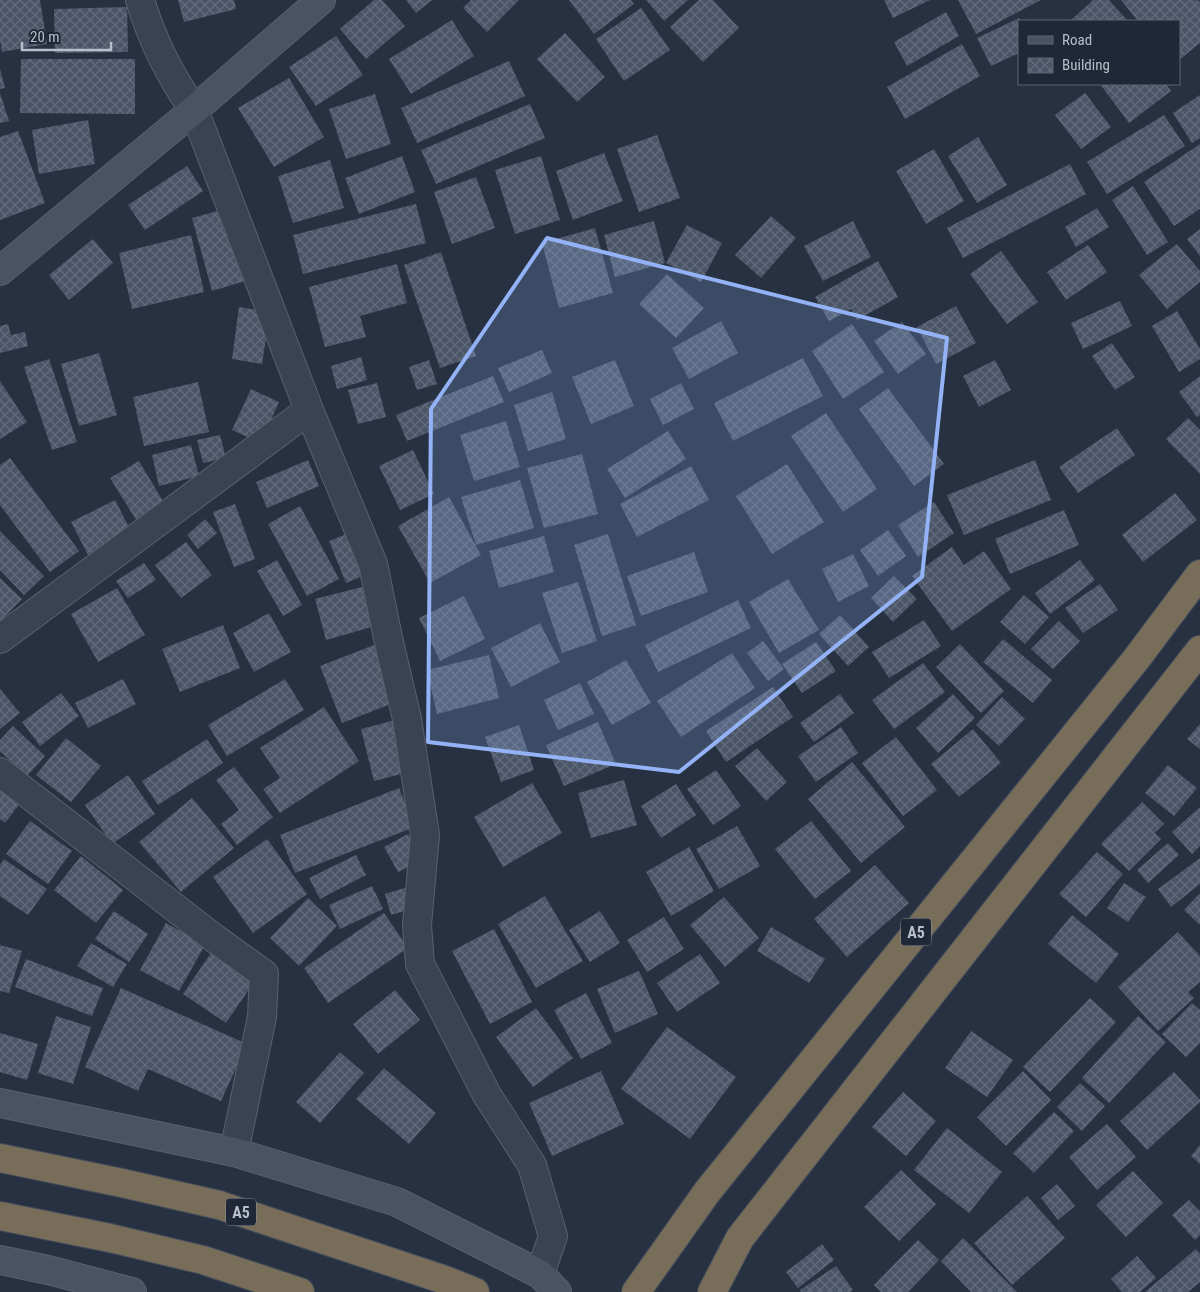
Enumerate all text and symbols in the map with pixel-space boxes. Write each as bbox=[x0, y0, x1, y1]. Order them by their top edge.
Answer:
scale bar bbox=[22, 20, 111, 52]
legend bbox=[1018, 20, 1180, 85]
text: 20 m bbox=[30, 28, 60, 46]
text: Road bbox=[1062, 31, 1092, 49]
text: Building bbox=[1062, 56, 1110, 74]
road number: A5 bbox=[901, 919, 931, 946]
road number: A5 bbox=[226, 1198, 256, 1226]

